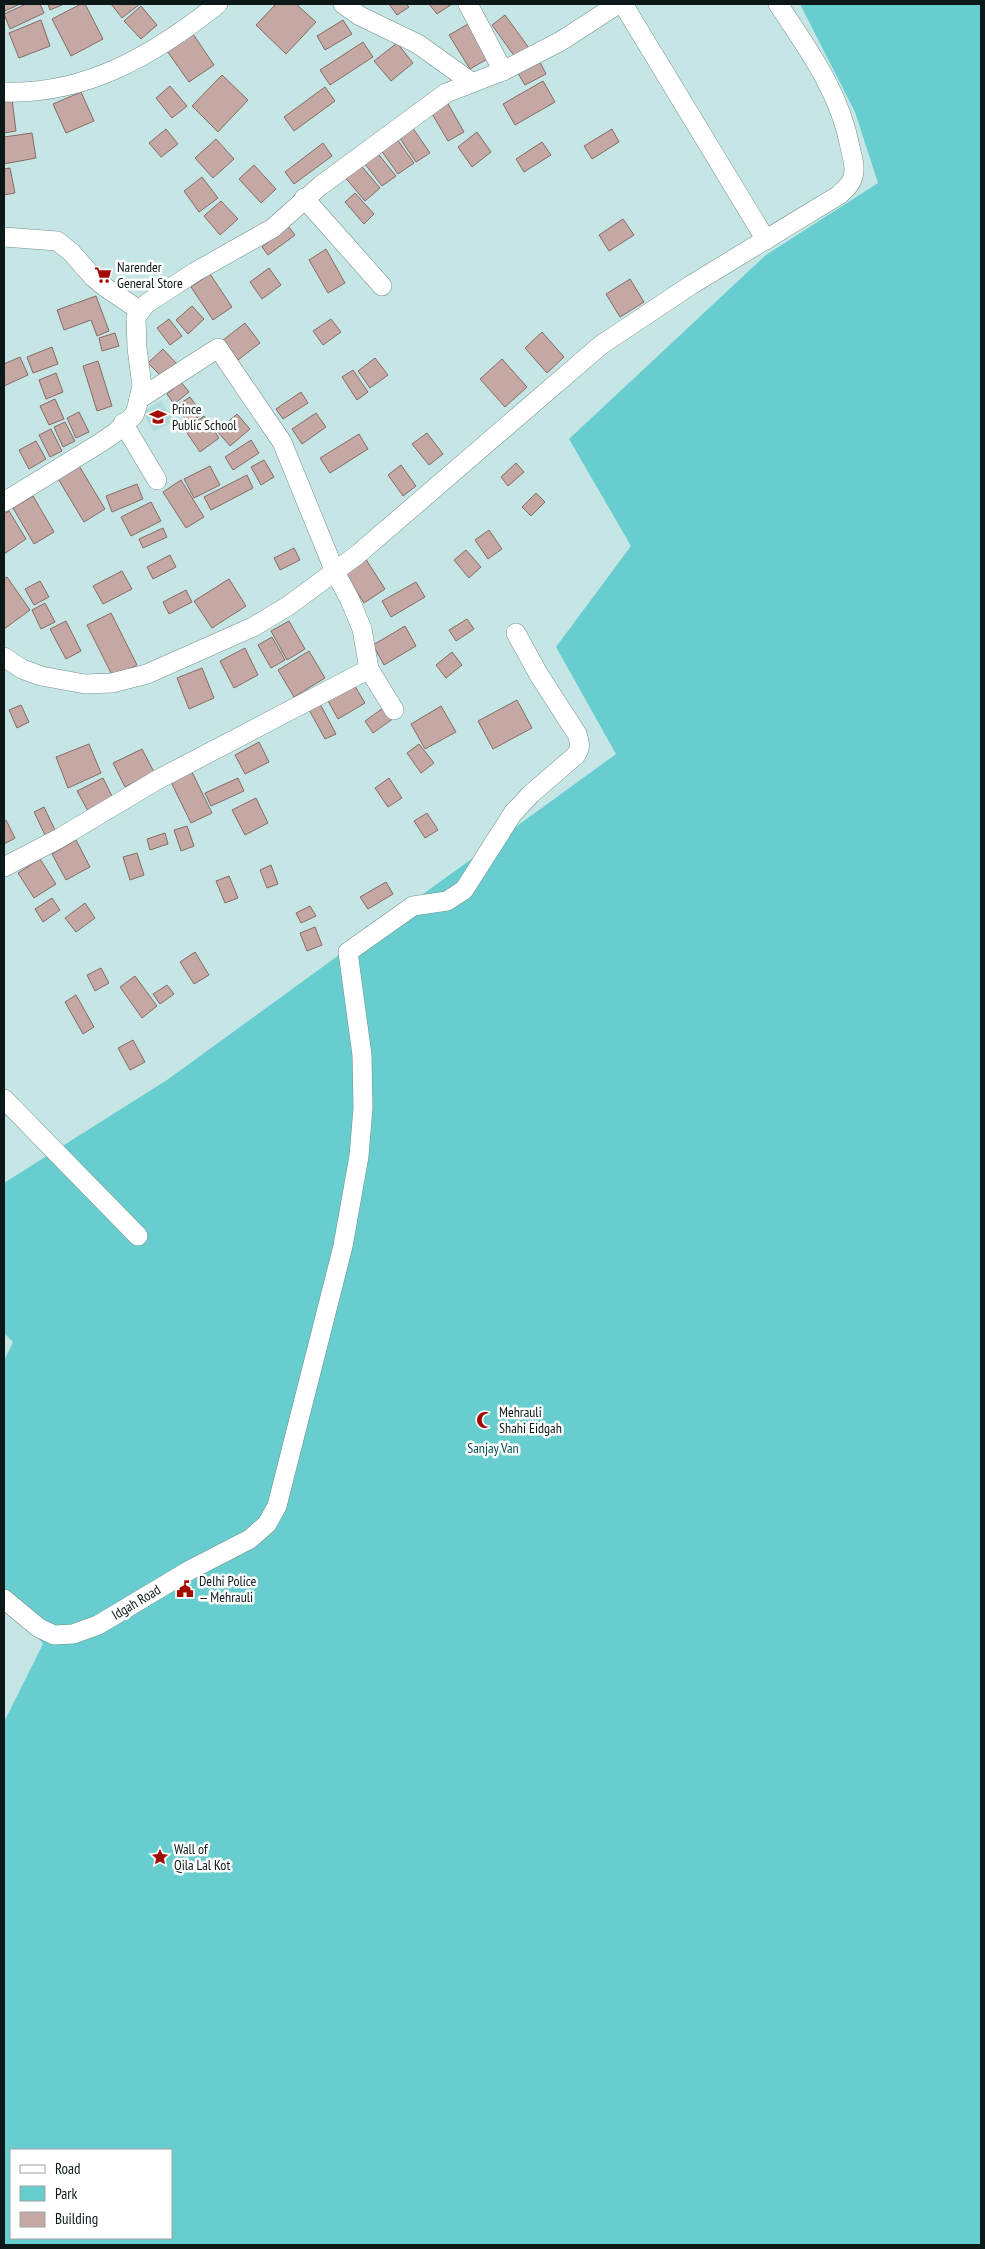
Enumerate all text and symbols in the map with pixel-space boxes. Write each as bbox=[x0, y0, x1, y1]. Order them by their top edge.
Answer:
place label: Narender General Store bbox=[117, 258, 183, 292]
supermarket icon: Narender General Store bbox=[93, 265, 113, 285]
place label: Prince Public School bbox=[172, 400, 237, 434]
school or university icon: Prince Public School bbox=[148, 407, 168, 427]
place label: Mehrauli Shahi Eidgah bbox=[499, 1403, 562, 1437]
mosque icon: Mehrauli Shahi Eidgah bbox=[475, 1410, 495, 1430]
park label: Sanjay Van bbox=[467, 1439, 519, 1457]
place label: Delhi Police — Mehrauli bbox=[199, 1572, 257, 1606]
public building icon: Delhi Police — Mehrauli bbox=[175, 1579, 195, 1599]
street label: Idgah Road bbox=[108, 1580, 164, 1624]
place label: Wall of Qila Lal Kot bbox=[174, 1840, 230, 1874]
place icon: Wall of Qila Lal Kot bbox=[150, 1847, 170, 1867]
legend bbox=[10, 2149, 172, 2239]
text: Road bbox=[55, 2159, 81, 2178]
text: Park bbox=[55, 2184, 77, 2203]
text: Building bbox=[55, 2209, 98, 2228]

